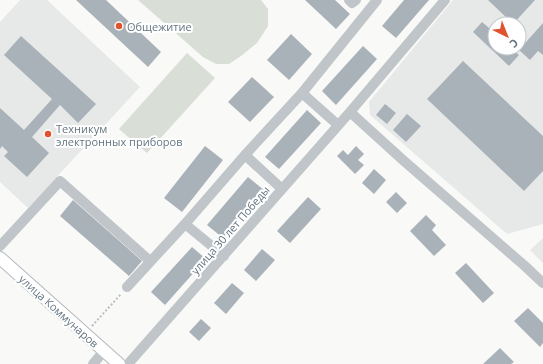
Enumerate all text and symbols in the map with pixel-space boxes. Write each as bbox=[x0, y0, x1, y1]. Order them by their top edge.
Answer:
north arrow bbox=[487, 16, 527, 56]
place label: Общежитие bbox=[127, 19, 192, 34]
marker: Общежитие bbox=[114, 21, 124, 31]
text: С bbox=[506, 36, 522, 52]
place label: Техникум электронных приборов bbox=[56, 121, 182, 149]
marker: Техникум электронных приборов bbox=[43, 129, 53, 139]
street label: улица 30 лет Победы bbox=[187, 183, 273, 277]
street label: улица Коммунаров bbox=[16, 271, 102, 351]

